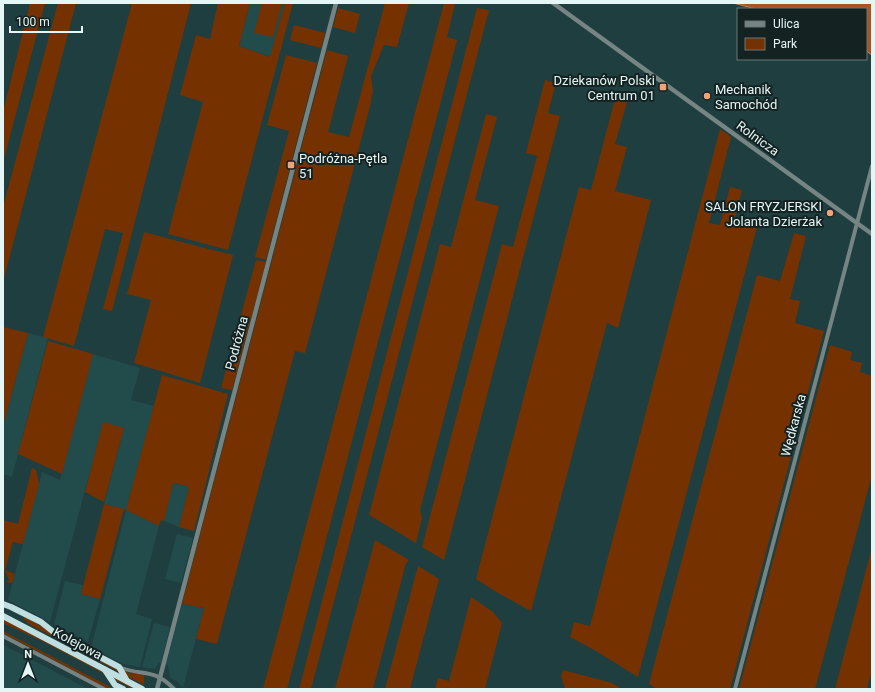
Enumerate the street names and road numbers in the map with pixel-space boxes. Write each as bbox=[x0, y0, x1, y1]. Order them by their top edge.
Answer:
street label: Rolnicza bbox=[733, 118, 782, 159]
street label: Podróżna bbox=[222, 315, 251, 372]
street label: Wędkarska bbox=[778, 392, 809, 458]
street label: Kolejowa bbox=[51, 624, 105, 662]

